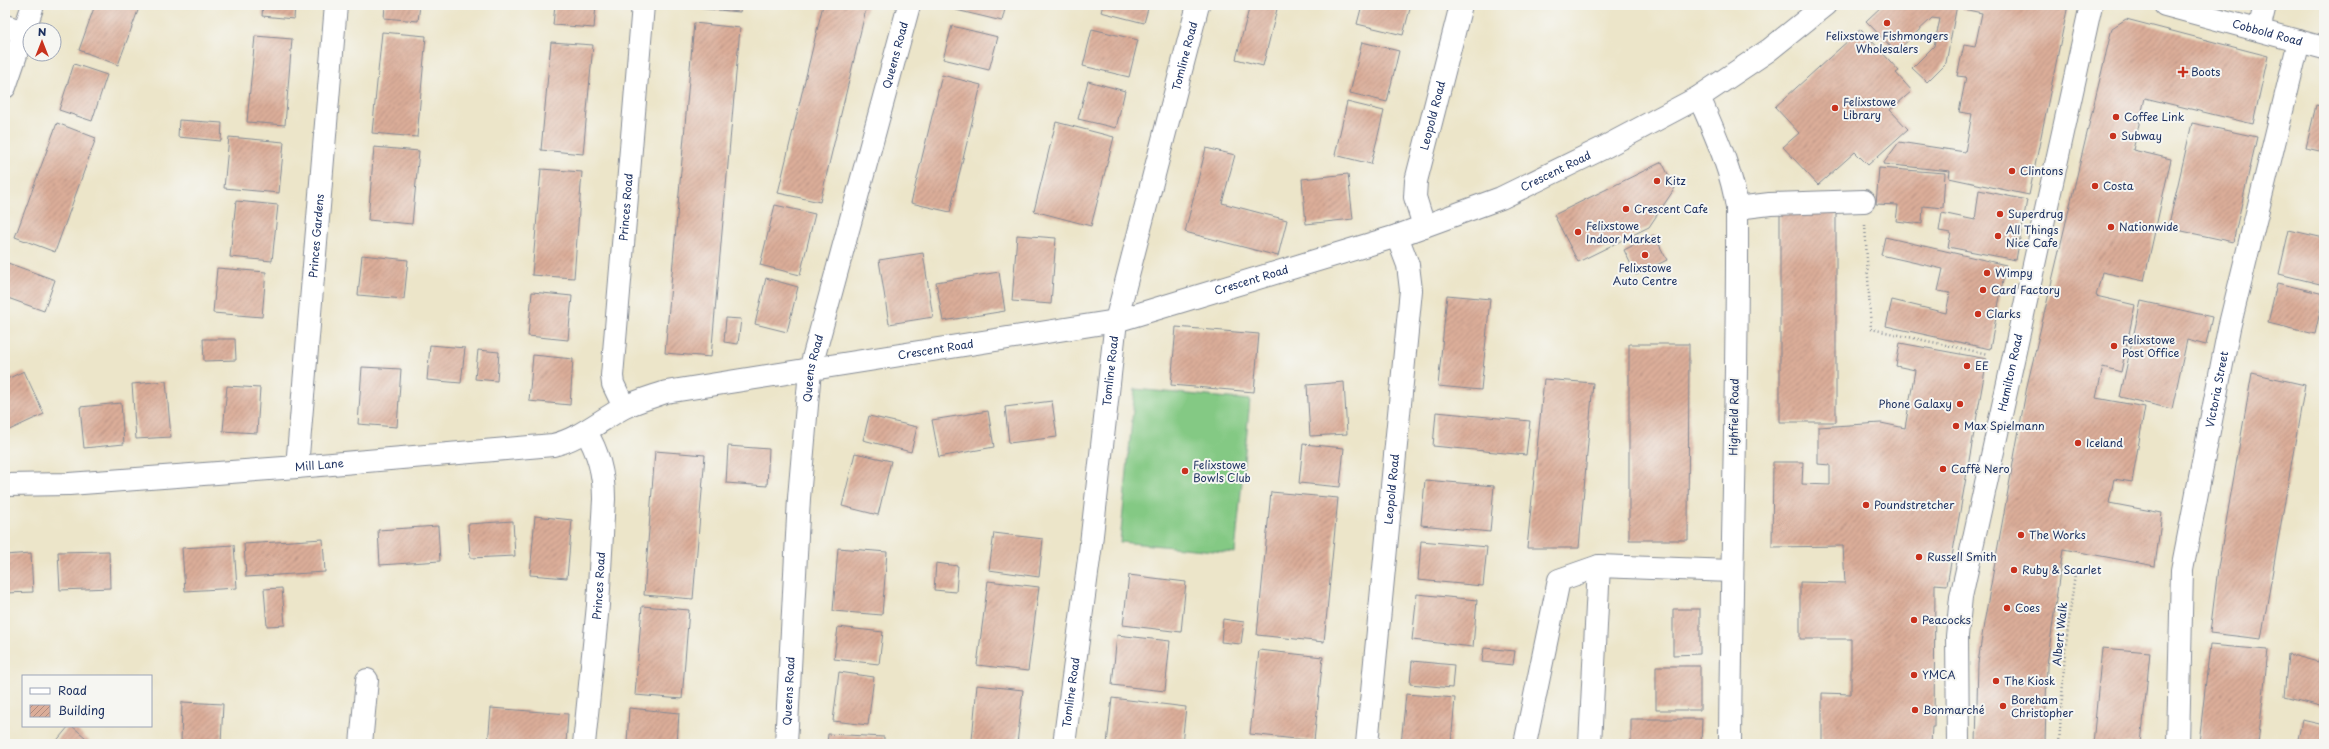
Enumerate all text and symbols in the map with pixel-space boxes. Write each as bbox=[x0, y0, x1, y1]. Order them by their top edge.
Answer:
street label: Cobbold Road bbox=[2230, 15, 2305, 50]
marker: Felixstowe Fishmongers Wholesalers bbox=[1882, 18, 1892, 28]
street label: Tomline Road bbox=[1167, 19, 1201, 92]
street label: Queens Road bbox=[878, 20, 912, 91]
north arrow bbox=[22, 22, 62, 62]
text: N bbox=[38, 23, 47, 40]
place label: Felixstowe Fishmongers Wholesalers bbox=[1826, 27, 1948, 57]
place label: Boots bbox=[2191, 63, 2221, 80]
marker: Boots bbox=[2178, 67, 2188, 77]
street label: Leopold Road bbox=[1415, 78, 1449, 152]
place label: Felixstowe Library bbox=[1843, 93, 1896, 123]
marker: Felixstowe Library bbox=[1830, 103, 1840, 113]
place label: Coffee Link bbox=[2124, 108, 2185, 125]
marker: Coffee Link bbox=[2111, 112, 2121, 122]
place label: Subway bbox=[2121, 127, 2162, 144]
marker: Subway bbox=[2108, 131, 2118, 141]
street label: Crescent Road bbox=[1517, 146, 1594, 195]
place label: Clintons bbox=[2020, 162, 2063, 179]
marker: Clintons bbox=[2007, 166, 2017, 176]
place label: Kitz bbox=[1665, 172, 1686, 189]
street label: Princes Road bbox=[614, 173, 637, 242]
marker: Kitz bbox=[1652, 176, 1662, 186]
place label: Costa bbox=[2103, 177, 2134, 194]
marker: Costa bbox=[2090, 181, 2100, 191]
street label: Princes Gardens bbox=[304, 193, 328, 279]
place label: Crescent Cafe bbox=[1634, 200, 1709, 217]
marker: Crescent Cafe bbox=[1621, 204, 1631, 214]
place label: Superdrug bbox=[2008, 205, 2063, 222]
marker: Superdrug bbox=[1995, 209, 2005, 219]
place label: Felixstowe Indoor Market bbox=[1586, 217, 1662, 247]
place label: Nationwide bbox=[2119, 218, 2179, 235]
place label: All Things Nice Cafe bbox=[2006, 221, 2058, 251]
marker: Nationwide bbox=[2106, 222, 2116, 232]
marker: Felixstowe Indoor Market bbox=[1573, 227, 1583, 237]
marker: All Things Nice Cafe bbox=[1993, 231, 2003, 241]
marker: Felixstowe Auto Centre bbox=[1640, 250, 1650, 260]
place label: Felixstowe Auto Centre bbox=[1613, 259, 1677, 289]
street label: Crescent Road bbox=[1212, 260, 1290, 299]
place label: Wimpy bbox=[1995, 264, 2033, 281]
marker: Wimpy bbox=[1982, 268, 1992, 278]
place label: Card Factory bbox=[1991, 281, 2060, 298]
marker: Card Factory bbox=[1978, 285, 1988, 295]
place label: Clarks bbox=[1986, 305, 2021, 322]
marker: Clarks bbox=[1973, 309, 1983, 319]
place label: Felixstowe Post Office bbox=[2122, 331, 2180, 361]
street label: Queens Road bbox=[798, 332, 827, 403]
street label: Hamilton Road bbox=[1993, 332, 2027, 413]
street label: Crescent Road bbox=[896, 335, 975, 363]
street label: Tomline Road bbox=[1098, 335, 1122, 407]
marker: Felixstowe Post Office bbox=[2109, 341, 2119, 351]
street label: Victoria Street bbox=[2201, 349, 2232, 429]
place label: EE bbox=[1975, 357, 1989, 374]
marker: EE bbox=[1962, 361, 1972, 371]
street label: Highfield Road bbox=[1724, 378, 1743, 456]
place label: Phone Galaxy bbox=[1878, 395, 1952, 412]
marker: Phone Galaxy bbox=[1955, 399, 1965, 409]
place label: Max Spielmann bbox=[1964, 417, 2045, 434]
marker: Max Spielmann bbox=[1951, 421, 1961, 431]
place label: Iceland bbox=[2086, 434, 2123, 451]
marker: Iceland bbox=[2073, 438, 2083, 448]
street label: Leopold Road bbox=[1379, 453, 1403, 525]
street label: Mill Lane bbox=[294, 454, 344, 475]
place label: Felixstowe Bowls Club bbox=[1193, 456, 1251, 486]
place label: Caffè Nero bbox=[1951, 460, 2010, 477]
marker: Caffè Nero bbox=[1938, 464, 1948, 474]
marker: Felixstowe Bowls Club bbox=[1180, 466, 1190, 476]
place label: Poundstretcher bbox=[1874, 496, 1955, 513]
marker: Poundstretcher bbox=[1861, 500, 1871, 510]
place label: The Works bbox=[2029, 526, 2086, 543]
marker: The Works bbox=[2016, 530, 2026, 540]
place label: Russell Smith bbox=[1927, 548, 1997, 565]
street label: Princes Road bbox=[588, 551, 609, 620]
marker: Russell Smith bbox=[1914, 552, 1924, 562]
place label: Ruby & Scarlet bbox=[2022, 561, 2102, 578]
marker: Ruby & Scarlet bbox=[2009, 565, 2019, 575]
place label: Coes bbox=[2015, 599, 2040, 616]
street label: Albert Walk bbox=[2048, 601, 2071, 667]
marker: Coes bbox=[2002, 603, 2012, 613]
place label: Peacocks bbox=[1922, 611, 1971, 628]
marker: Peacocks bbox=[1909, 615, 1919, 625]
street label: Queens Road bbox=[778, 656, 799, 726]
street label: Tomline Road bbox=[1057, 656, 1084, 729]
place label: YMCA bbox=[1922, 666, 1956, 683]
marker: YMCA bbox=[1909, 670, 1919, 680]
place label: The Kiosk bbox=[2004, 672, 2056, 689]
legend bbox=[22, 675, 152, 727]
marker: The Kiosk bbox=[1991, 676, 2001, 686]
text: Road bbox=[58, 681, 87, 699]
place label: Boreham Christopher bbox=[2011, 691, 2074, 721]
text: Building bbox=[58, 701, 105, 719]
place label: Bonmarché bbox=[1923, 701, 1985, 718]
marker: Boreham Christopher bbox=[1998, 701, 2008, 711]
marker: Bonmarché bbox=[1910, 705, 1920, 715]

